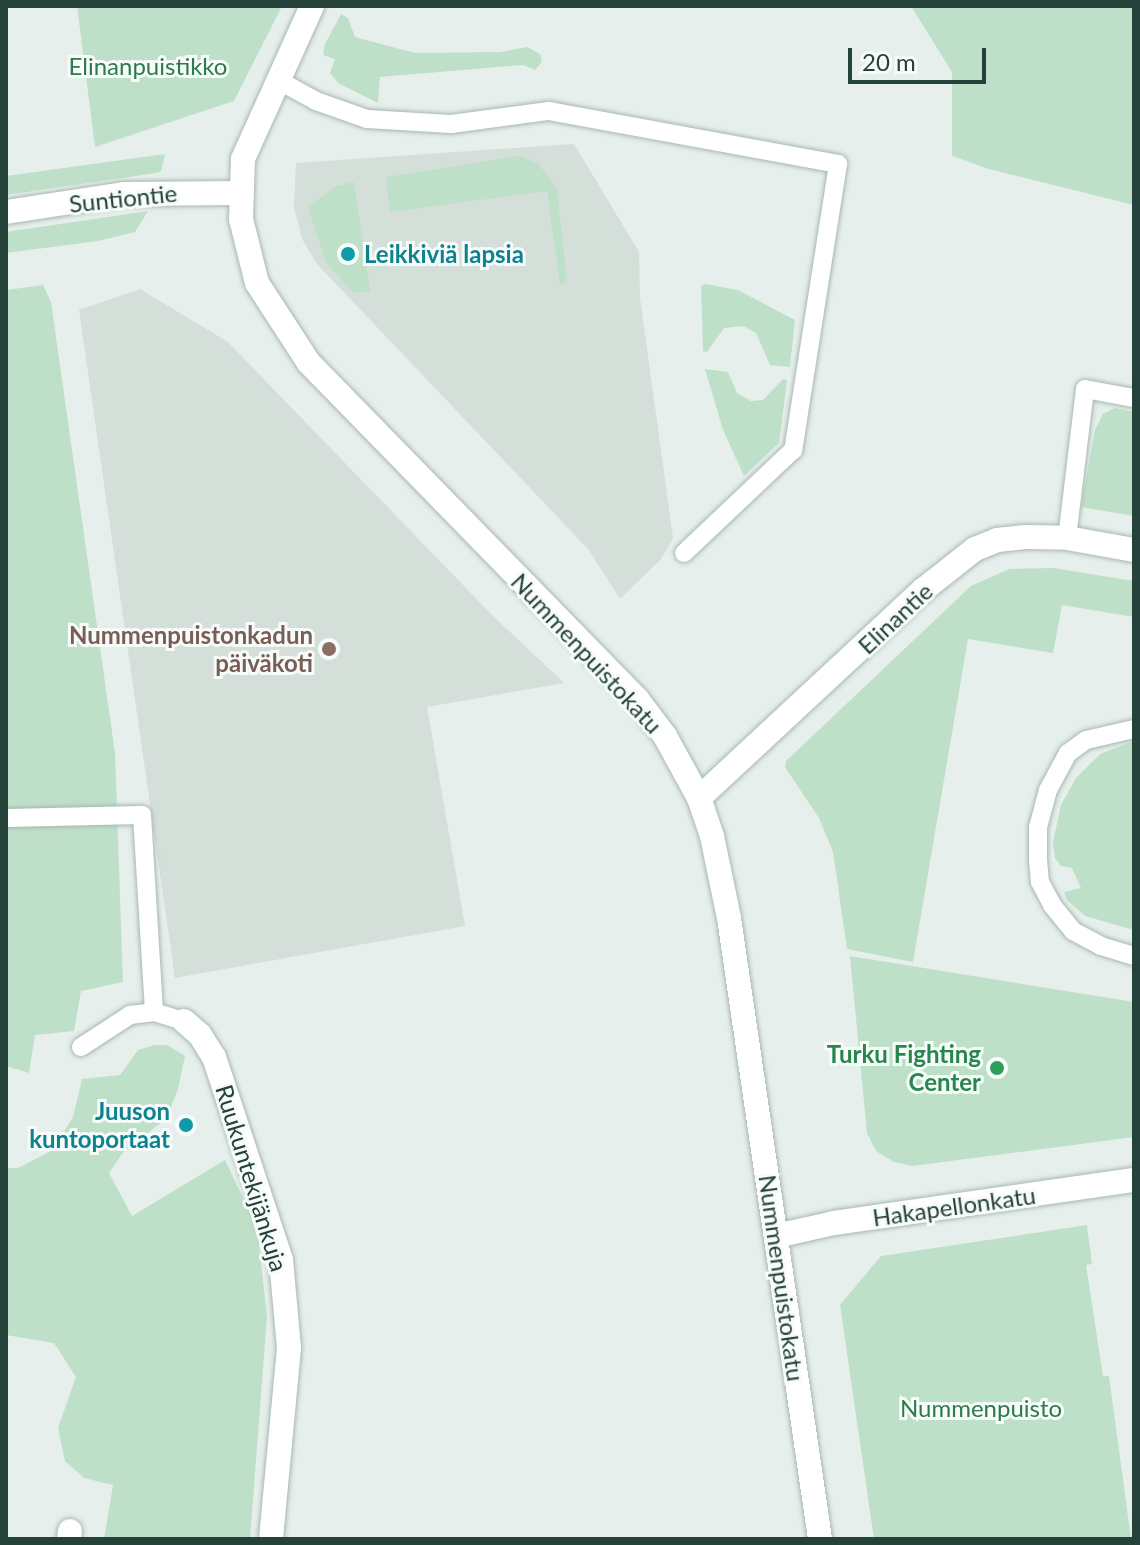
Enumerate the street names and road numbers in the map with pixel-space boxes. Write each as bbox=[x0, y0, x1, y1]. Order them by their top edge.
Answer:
street label: Suntiontie bbox=[68, 178, 178, 218]
street label: Nummenpuistokatu bbox=[506, 567, 668, 739]
street label: Elinantie bbox=[852, 576, 938, 660]
street label: Ruukuntekijänkuja bbox=[210, 1081, 294, 1275]
street label: Nummenpuistokatu bbox=[753, 1173, 811, 1383]
street label: Hakapellonkatu bbox=[871, 1180, 1037, 1232]

